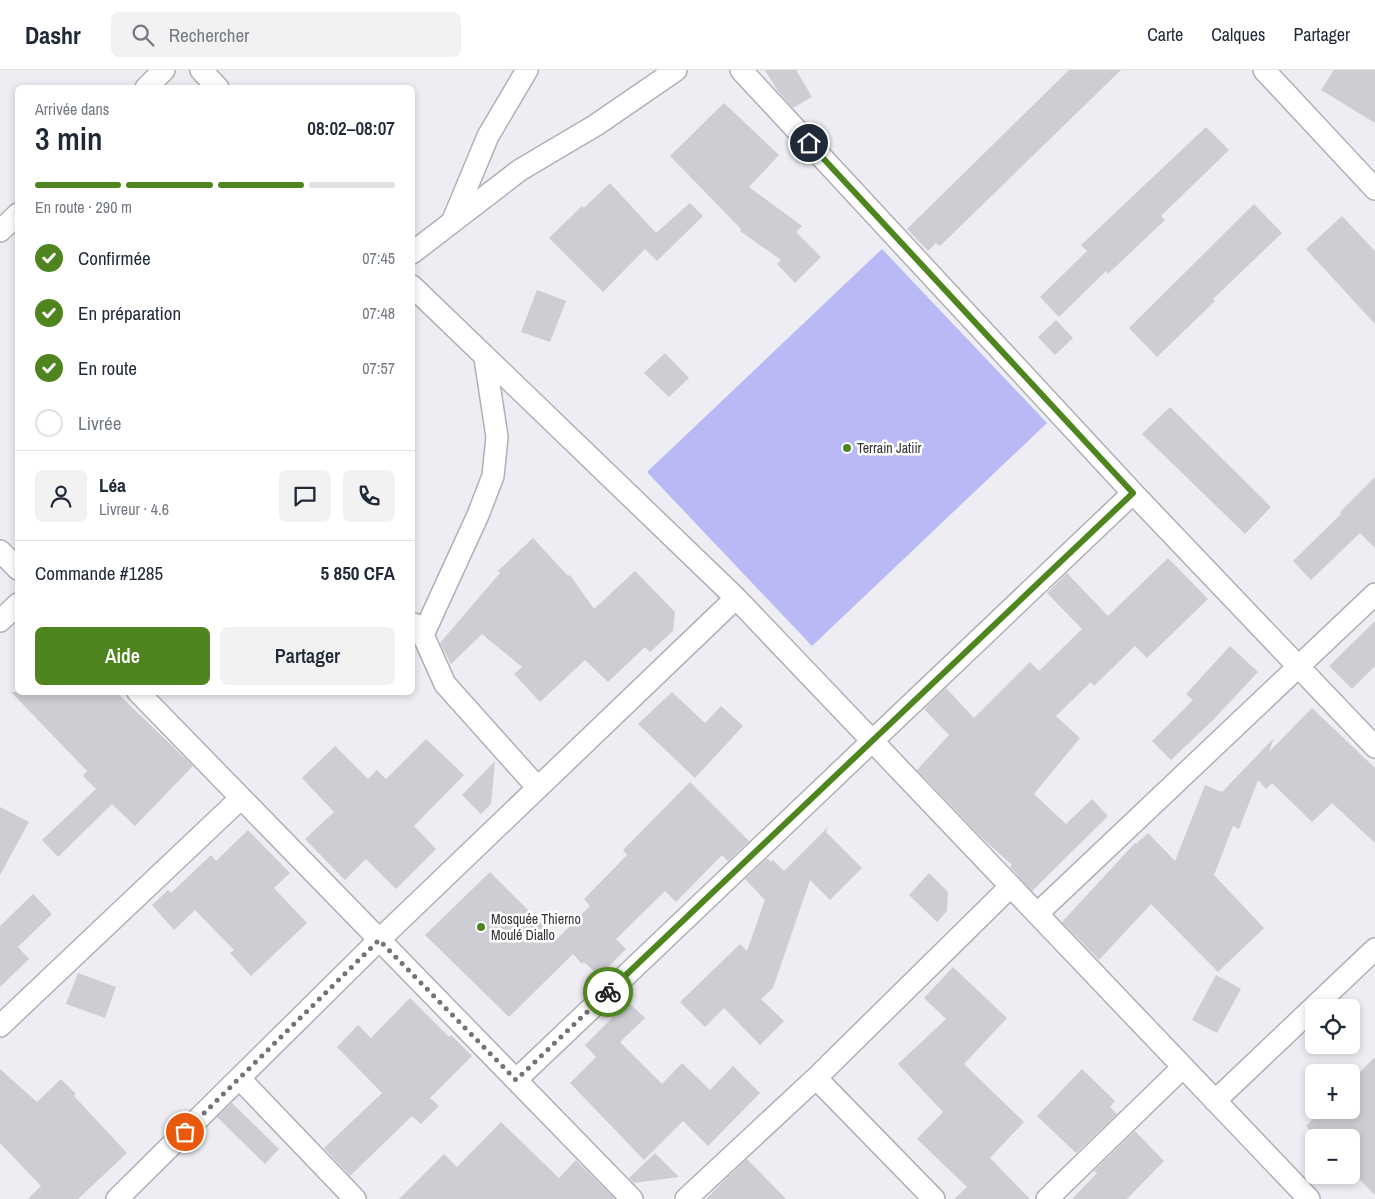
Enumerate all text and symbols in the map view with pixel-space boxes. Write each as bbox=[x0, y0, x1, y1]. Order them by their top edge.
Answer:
search box bbox=[111, 12, 461, 57]
text: Dashr bbox=[25, 19, 81, 51]
icon: search bbox=[129, 21, 157, 49]
text: Rechercher bbox=[169, 22, 249, 48]
text: Carte bbox=[1147, 22, 1183, 47]
text: Calques bbox=[1211, 22, 1265, 47]
text: Partager bbox=[1293, 22, 1350, 47]
text: Arrivée dans bbox=[35, 98, 109, 120]
text: 08:02–08:07 bbox=[307, 115, 395, 141]
text: 3 min bbox=[35, 117, 103, 160]
pin bbox=[788, 122, 830, 164]
icon: home bbox=[795, 129, 823, 157]
text: En route · 290 m bbox=[35, 196, 132, 218]
icon: check bbox=[35, 244, 63, 272]
text: Confirmée bbox=[78, 245, 151, 271]
text: 07:45 bbox=[362, 247, 395, 269]
icon: check bbox=[35, 299, 63, 327]
text: En préparation bbox=[78, 300, 181, 326]
text: 07:48 bbox=[362, 302, 395, 324]
icon: check bbox=[35, 354, 63, 382]
text: En route bbox=[78, 355, 137, 381]
text: 07:57 bbox=[362, 357, 395, 379]
text: Livrée bbox=[78, 410, 121, 436]
place label: Terrain Jatiir bbox=[857, 439, 922, 457]
marker: Terrain Jatiir bbox=[841, 442, 853, 454]
button: person bbox=[35, 470, 87, 522]
button: chat bbox=[279, 470, 331, 522]
button: phone bbox=[343, 470, 395, 522]
text: Léa bbox=[99, 472, 126, 498]
text: Livreur · 4.6 bbox=[99, 498, 169, 520]
text: Commande #1285 bbox=[35, 560, 163, 586]
text: 5 850 CFA bbox=[321, 560, 395, 586]
button: Aide bbox=[35, 627, 210, 685]
button: Partager bbox=[220, 627, 395, 685]
place label: Mosquée Thierno Moulé Diallo bbox=[491, 910, 581, 944]
marker: Mosquée Thierno Moulé Diallo bbox=[475, 921, 487, 933]
courier bbox=[583, 967, 633, 1017]
icon: bike bbox=[594, 978, 622, 1006]
map controls bbox=[1305, 999, 1360, 1184]
button: locate bbox=[1305, 999, 1360, 1054]
button: + bbox=[1305, 1064, 1360, 1119]
pin bbox=[164, 1111, 206, 1153]
icon: bag bbox=[171, 1118, 199, 1146]
button: − bbox=[1305, 1129, 1360, 1184]

